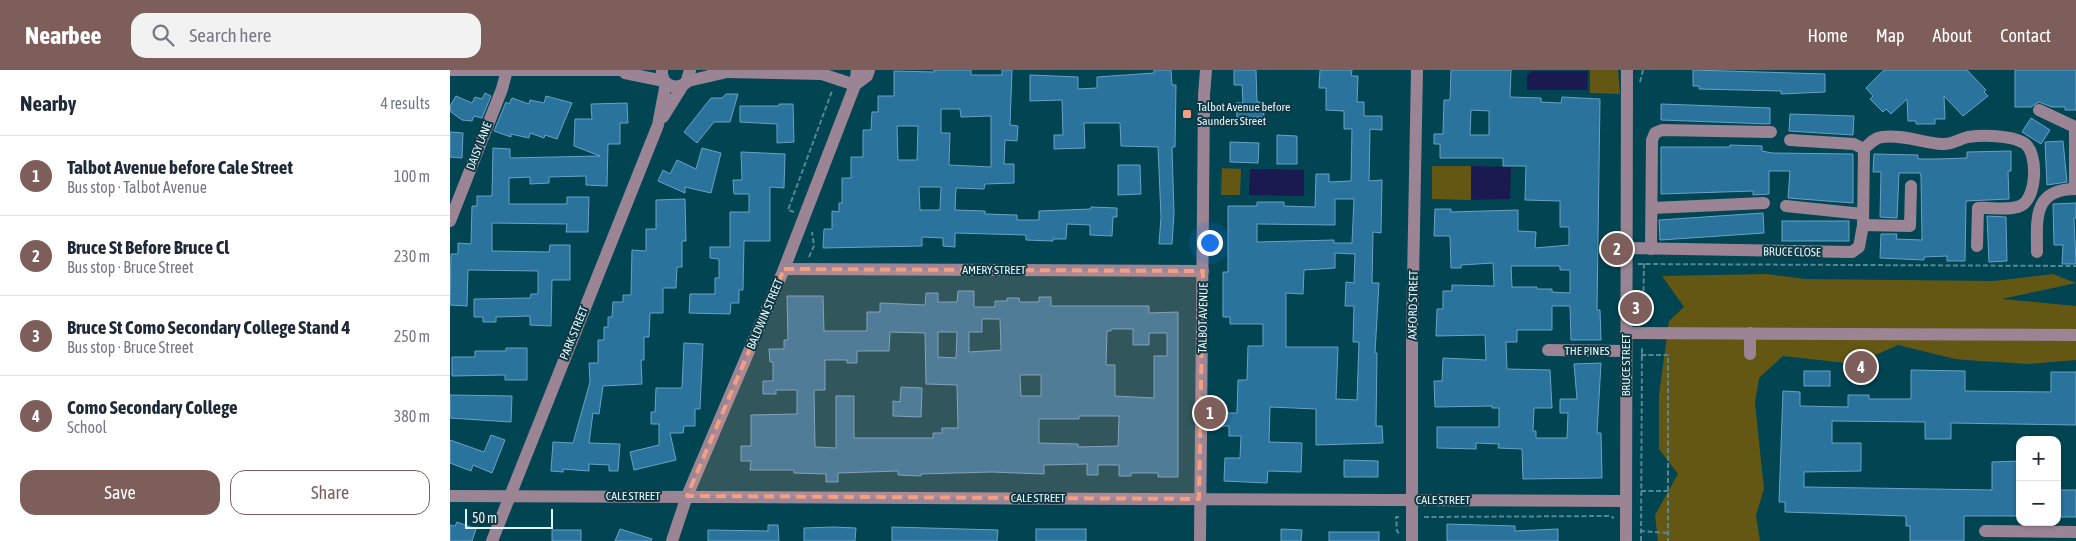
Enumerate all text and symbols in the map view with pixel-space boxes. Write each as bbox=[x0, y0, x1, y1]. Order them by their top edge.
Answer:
search box bbox=[131, 13, 481, 58]
icon: search bbox=[149, 21, 177, 49]
text: Nearbee bbox=[25, 22, 101, 49]
text: Search here bbox=[189, 24, 271, 46]
text: Home bbox=[1808, 25, 1848, 46]
text: Map bbox=[1876, 25, 1905, 46]
text: About bbox=[1933, 25, 1972, 46]
text: Contact bbox=[2000, 25, 2051, 46]
text: Nearby bbox=[20, 91, 76, 115]
text: 4 results bbox=[380, 94, 430, 112]
place label: Talbot Avenue before Saunders Street bbox=[1197, 100, 1291, 128]
marker: Talbot Avenue before Saunders Street bbox=[1181, 108, 1193, 120]
street label: DAISY LANE bbox=[463, 120, 495, 172]
text: Talbot Avenue before Cale Street bbox=[67, 156, 293, 178]
text: 1 bbox=[32, 167, 40, 185]
text: 100 m bbox=[394, 167, 430, 185]
text: Bus stop · Talbot Avenue bbox=[67, 178, 207, 196]
your location bbox=[1197, 230, 1223, 256]
pin: 2 bbox=[1601, 230, 1633, 268]
text: Bruce St Before Bruce Cl bbox=[67, 236, 229, 258]
street label: BRUCE CLOSE bbox=[1763, 244, 1821, 260]
text: 2 bbox=[32, 247, 40, 265]
text: 230 m bbox=[394, 247, 430, 265]
text: Bus stop · Bruce Street bbox=[67, 258, 194, 276]
street label: AMERY STREET bbox=[962, 263, 1027, 277]
street label: AXFORD STREET bbox=[1405, 270, 1421, 340]
street label: BALDWIN STREET bbox=[744, 276, 786, 351]
street label: TALBOT AVENUE bbox=[1195, 283, 1211, 353]
pin: 3 bbox=[1620, 289, 1652, 327]
street label: PARK STREET bbox=[557, 303, 591, 362]
text: Bruce St Como Secondary College Stand 4 bbox=[67, 316, 350, 338]
text: 3 bbox=[32, 327, 40, 345]
text: 250 m bbox=[394, 327, 430, 345]
street label: BRUCE STREET bbox=[1619, 333, 1633, 396]
text: Bus stop · Bruce Street bbox=[67, 338, 194, 356]
street label: THE PINES bbox=[1564, 344, 1610, 358]
pin: 4 bbox=[1845, 348, 1877, 386]
pin: 1 bbox=[1194, 394, 1226, 432]
text: Como Secondary College bbox=[67, 396, 238, 418]
text: 4 bbox=[32, 407, 40, 425]
text: 380 m bbox=[394, 407, 430, 425]
text: School bbox=[67, 418, 107, 436]
map controls bbox=[2016, 436, 2061, 526]
button: + bbox=[2016, 436, 2061, 481]
button: Save bbox=[20, 470, 220, 515]
button: Share bbox=[230, 470, 430, 515]
button: − bbox=[2016, 481, 2061, 526]
street label: CALE STREET bbox=[606, 489, 661, 503]
street label: CALE STREET bbox=[1011, 491, 1066, 505]
street label: CALE STREET bbox=[1416, 493, 1471, 507]
scale bar bbox=[465, 506, 552, 529]
text: 50 m bbox=[472, 510, 497, 526]

